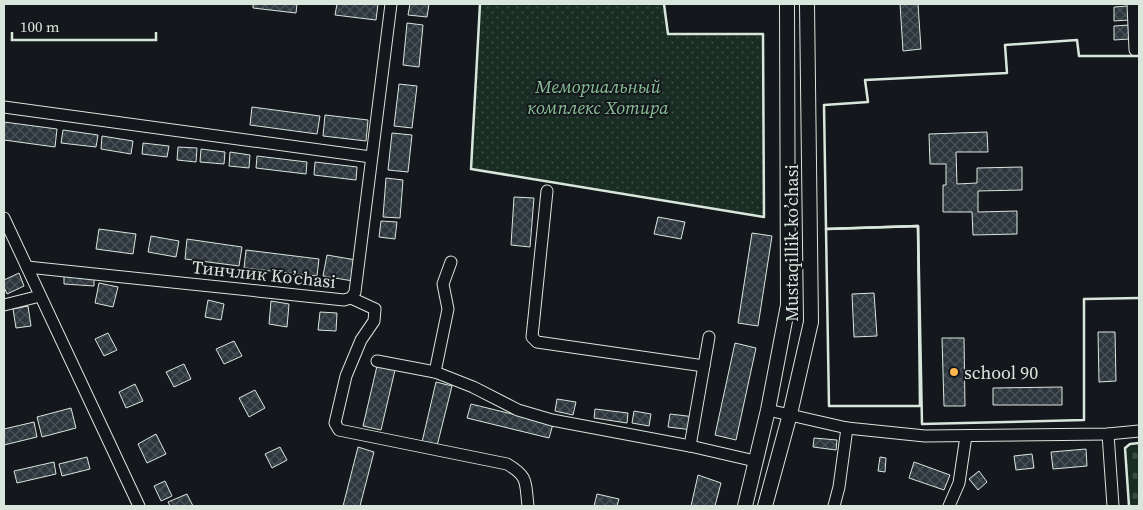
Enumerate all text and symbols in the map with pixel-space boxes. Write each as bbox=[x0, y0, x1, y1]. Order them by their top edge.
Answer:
scale bar bbox=[12, 10, 156, 42]
text: 100 m bbox=[20, 16, 60, 37]
park label: Мемориальный комплекс Хотира bbox=[527, 74, 669, 120]
street label: Mustaqillik ko’chasi bbox=[779, 164, 804, 322]
street label: Тинчлик Ko’chasi bbox=[191, 254, 337, 294]
place label: school 90 bbox=[964, 360, 1038, 385]
marker: school 90 bbox=[948, 366, 960, 378]

